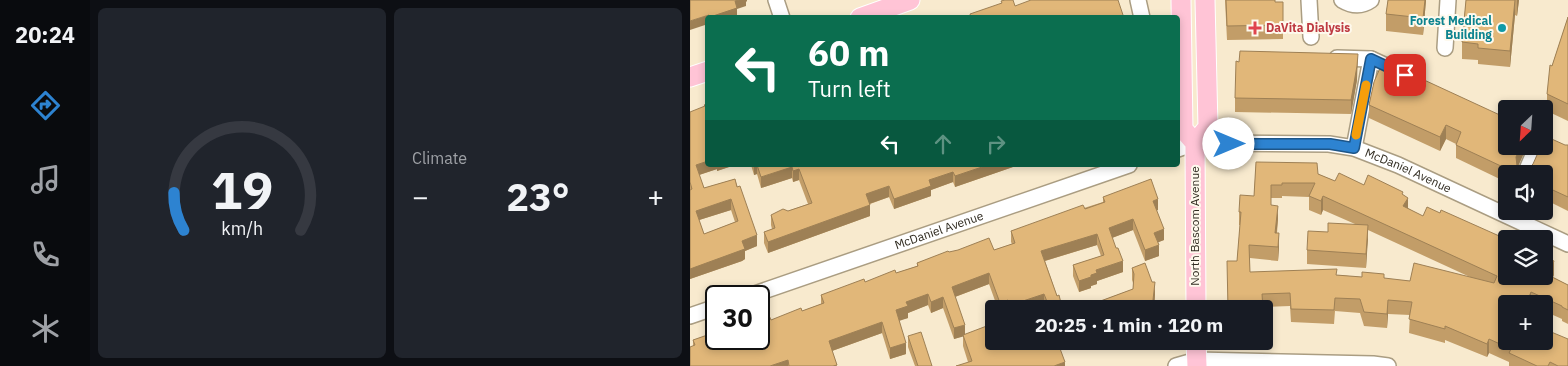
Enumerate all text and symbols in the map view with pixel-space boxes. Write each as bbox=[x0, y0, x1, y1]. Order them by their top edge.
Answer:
place label: Forest Medical Building bbox=[1410, 13, 1492, 42]
text: 20:24 bbox=[15, 20, 75, 49]
place label: DaVita Dialysis bbox=[1266, 20, 1350, 35]
marker: DaVita Dialysis bbox=[1248, 21, 1262, 35]
marker: Forest Medical Building bbox=[1496, 22, 1508, 34]
text: 60 m bbox=[808, 30, 890, 76]
icon: left bbox=[725, 35, 790, 100]
pin bbox=[1384, 54, 1426, 96]
icon: arrive bbox=[1391, 61, 1419, 89]
text: Turn left bbox=[808, 74, 891, 103]
icon: directions bbox=[28, 88, 63, 123]
north arrow bbox=[1498, 100, 1552, 155]
map controls bbox=[1498, 100, 1553, 350]
position arrow bbox=[1202, 117, 1254, 169]
icon: left bbox=[876, 130, 904, 158]
icon: ahead bbox=[929, 130, 957, 158]
icon: right bbox=[982, 130, 1010, 158]
street label: McDaniel Avenue bbox=[1363, 145, 1454, 196]
text: Climate bbox=[412, 148, 467, 168]
text: 19 bbox=[211, 156, 273, 223]
icon: music bbox=[28, 162, 63, 197]
button: sound bbox=[1498, 165, 1553, 220]
street label: North Bascom Avenue bbox=[1187, 166, 1202, 286]
text: 23° bbox=[506, 172, 570, 221]
text: − bbox=[412, 178, 429, 215]
text: + bbox=[647, 178, 664, 215]
street label: McDaniel Avenue bbox=[892, 208, 986, 252]
text: km/h bbox=[221, 217, 263, 240]
button: layers bbox=[1498, 230, 1553, 285]
icon: phone bbox=[28, 237, 63, 272]
speed limit sign: 30 bbox=[705, 285, 770, 350]
button: + bbox=[1498, 295, 1553, 350]
icon: climate bbox=[28, 311, 63, 346]
text: 20:25 · 1 min · 120 m bbox=[1035, 313, 1223, 337]

